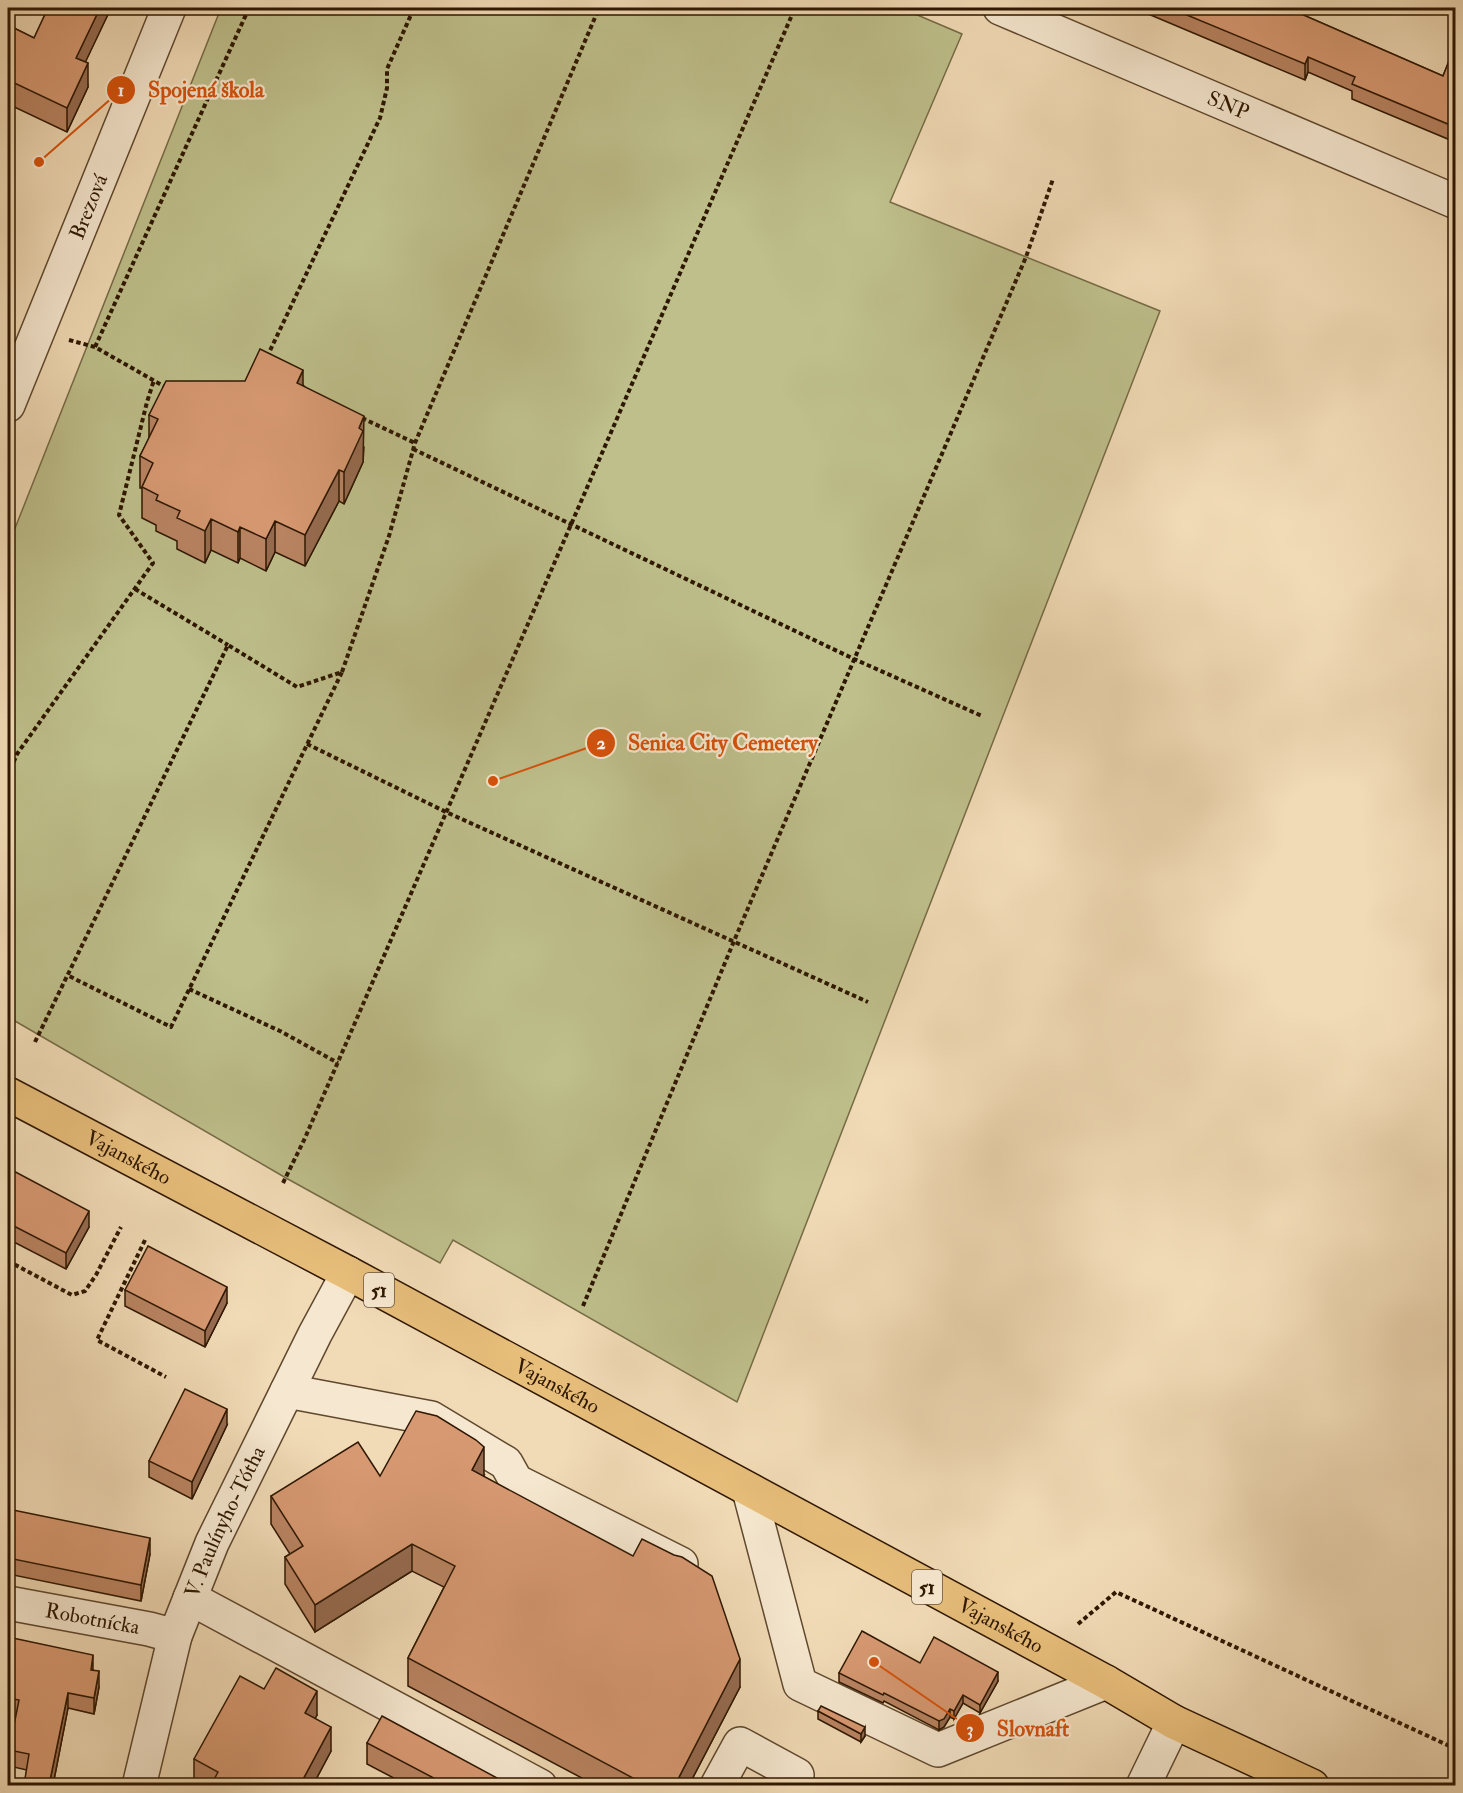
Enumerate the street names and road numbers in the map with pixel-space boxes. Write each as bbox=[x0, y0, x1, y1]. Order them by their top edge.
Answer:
street label: SNP bbox=[1203, 85, 1253, 126]
street label: Brezová bbox=[64, 170, 114, 243]
street label: Vajanského bbox=[81, 1124, 176, 1191]
road number: 51 bbox=[364, 1273, 394, 1307]
street label: Vajanského bbox=[510, 1352, 604, 1420]
street label: V. Paulínyho-Tótha bbox=[179, 1441, 272, 1601]
road number: 51 bbox=[912, 1570, 942, 1604]
street label: Vajanského bbox=[953, 1592, 1048, 1660]
street label: Robotnícka bbox=[43, 1597, 142, 1641]

